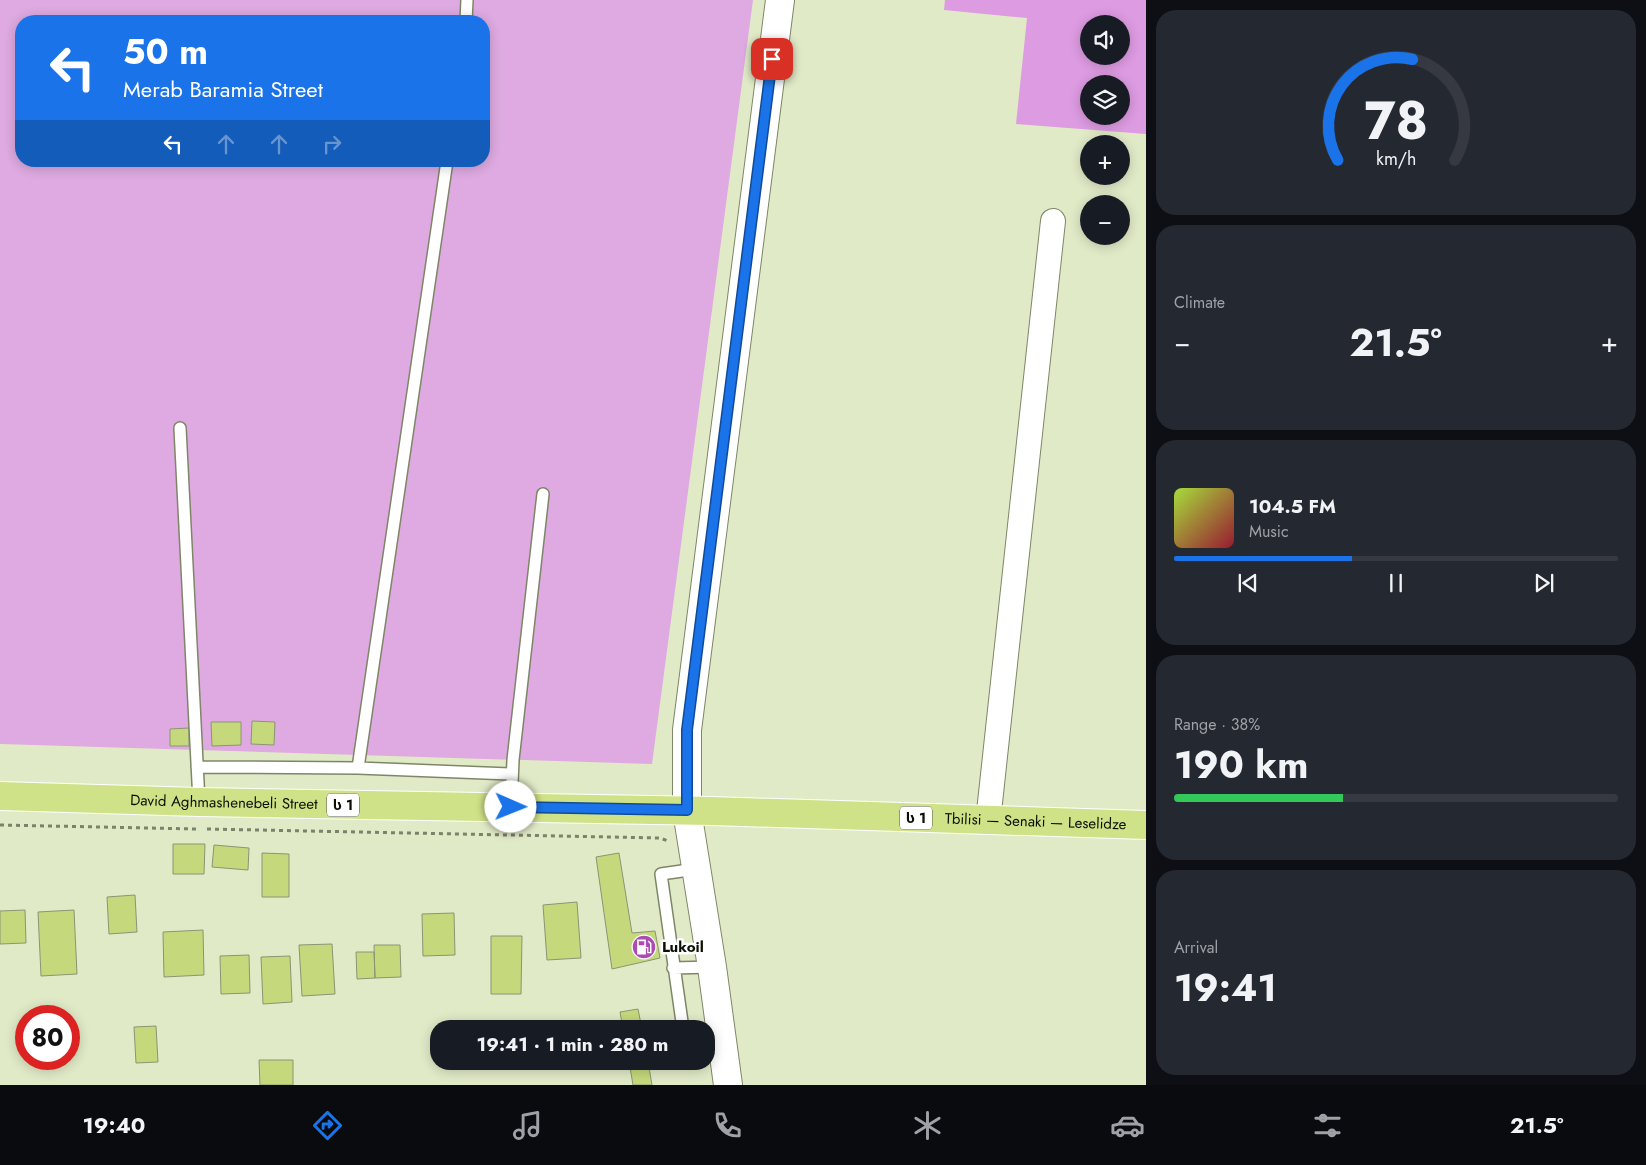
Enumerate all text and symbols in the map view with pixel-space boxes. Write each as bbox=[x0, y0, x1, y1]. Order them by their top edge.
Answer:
map controls bbox=[1080, 15, 1130, 245]
button: sound bbox=[1080, 15, 1130, 65]
text: 50 m bbox=[123, 27, 208, 77]
icon: left bbox=[40, 35, 105, 100]
pin bbox=[751, 38, 793, 80]
icon: arrive bbox=[758, 45, 786, 73]
text: Merab Baramia Street bbox=[123, 73, 323, 105]
button: layers bbox=[1080, 75, 1130, 125]
text: 78 bbox=[1364, 83, 1428, 159]
icon: left bbox=[159, 130, 187, 158]
icon: ahead bbox=[212, 130, 240, 158]
icon: ahead bbox=[265, 130, 293, 158]
icon: right bbox=[318, 130, 346, 158]
button: + bbox=[1080, 135, 1130, 185]
text: km/h bbox=[1376, 146, 1416, 172]
button: − bbox=[1080, 195, 1130, 245]
text: Climate bbox=[1174, 291, 1225, 314]
text: 21.5° bbox=[1349, 315, 1442, 370]
text: − bbox=[1174, 322, 1191, 363]
text: + bbox=[1601, 322, 1618, 363]
text: 104.5 FM bbox=[1249, 493, 1336, 520]
text: Music bbox=[1249, 520, 1289, 543]
icon: previous bbox=[1234, 569, 1262, 597]
icon: pause bbox=[1382, 569, 1410, 597]
icon: next bbox=[1530, 569, 1558, 597]
text: Range · 38% bbox=[1174, 713, 1260, 736]
text: 190 km bbox=[1174, 737, 1308, 792]
position arrow bbox=[484, 780, 536, 832]
street label: David Aghmashenebeli Street bbox=[130, 789, 318, 815]
road number: ს 1 bbox=[327, 794, 359, 816]
road number: ს 1 bbox=[900, 806, 932, 830]
street label: Tbilisi — Senaki — Leselidze bbox=[944, 808, 1127, 835]
fuel station icon: Lukoil bbox=[631, 934, 657, 960]
place label: Lukoil bbox=[662, 936, 704, 958]
text: Arrival bbox=[1174, 936, 1218, 959]
text: 19:41 bbox=[1174, 960, 1277, 1015]
speed limit sign: 80 bbox=[15, 1005, 80, 1070]
text: 19:41 · 1 min · 280 m bbox=[477, 1031, 668, 1058]
icon: directions bbox=[310, 1108, 345, 1143]
icon: music bbox=[510, 1108, 545, 1143]
icon: phone bbox=[710, 1108, 745, 1143]
icon: climate bbox=[910, 1108, 945, 1143]
icon: car bbox=[1110, 1108, 1145, 1143]
icon: filters bbox=[1310, 1108, 1345, 1143]
text: 19:40 bbox=[82, 1109, 145, 1141]
text: 21.5° bbox=[1510, 1109, 1564, 1141]

